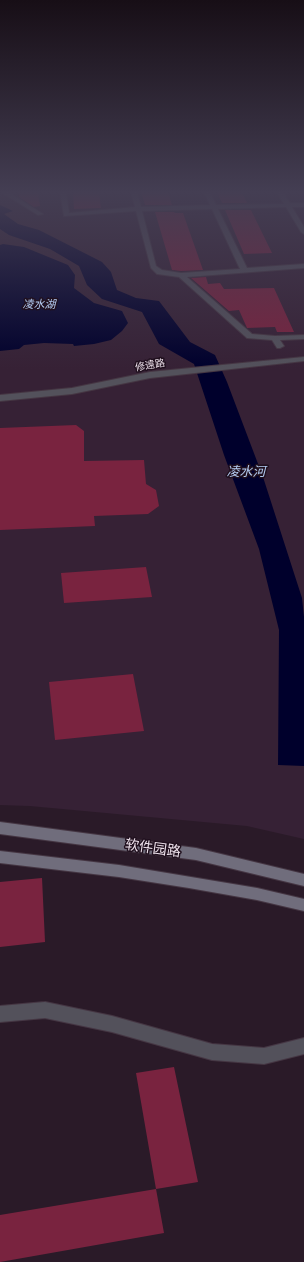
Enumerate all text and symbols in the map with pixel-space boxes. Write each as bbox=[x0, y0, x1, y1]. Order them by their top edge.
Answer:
water label: 凌水湖 bbox=[23, 297, 55, 311]
street label: 修遠路 bbox=[134, 357, 166, 373]
water label: 凌水河 bbox=[227, 464, 265, 480]
street label: 软件园路 bbox=[124, 836, 182, 860]

